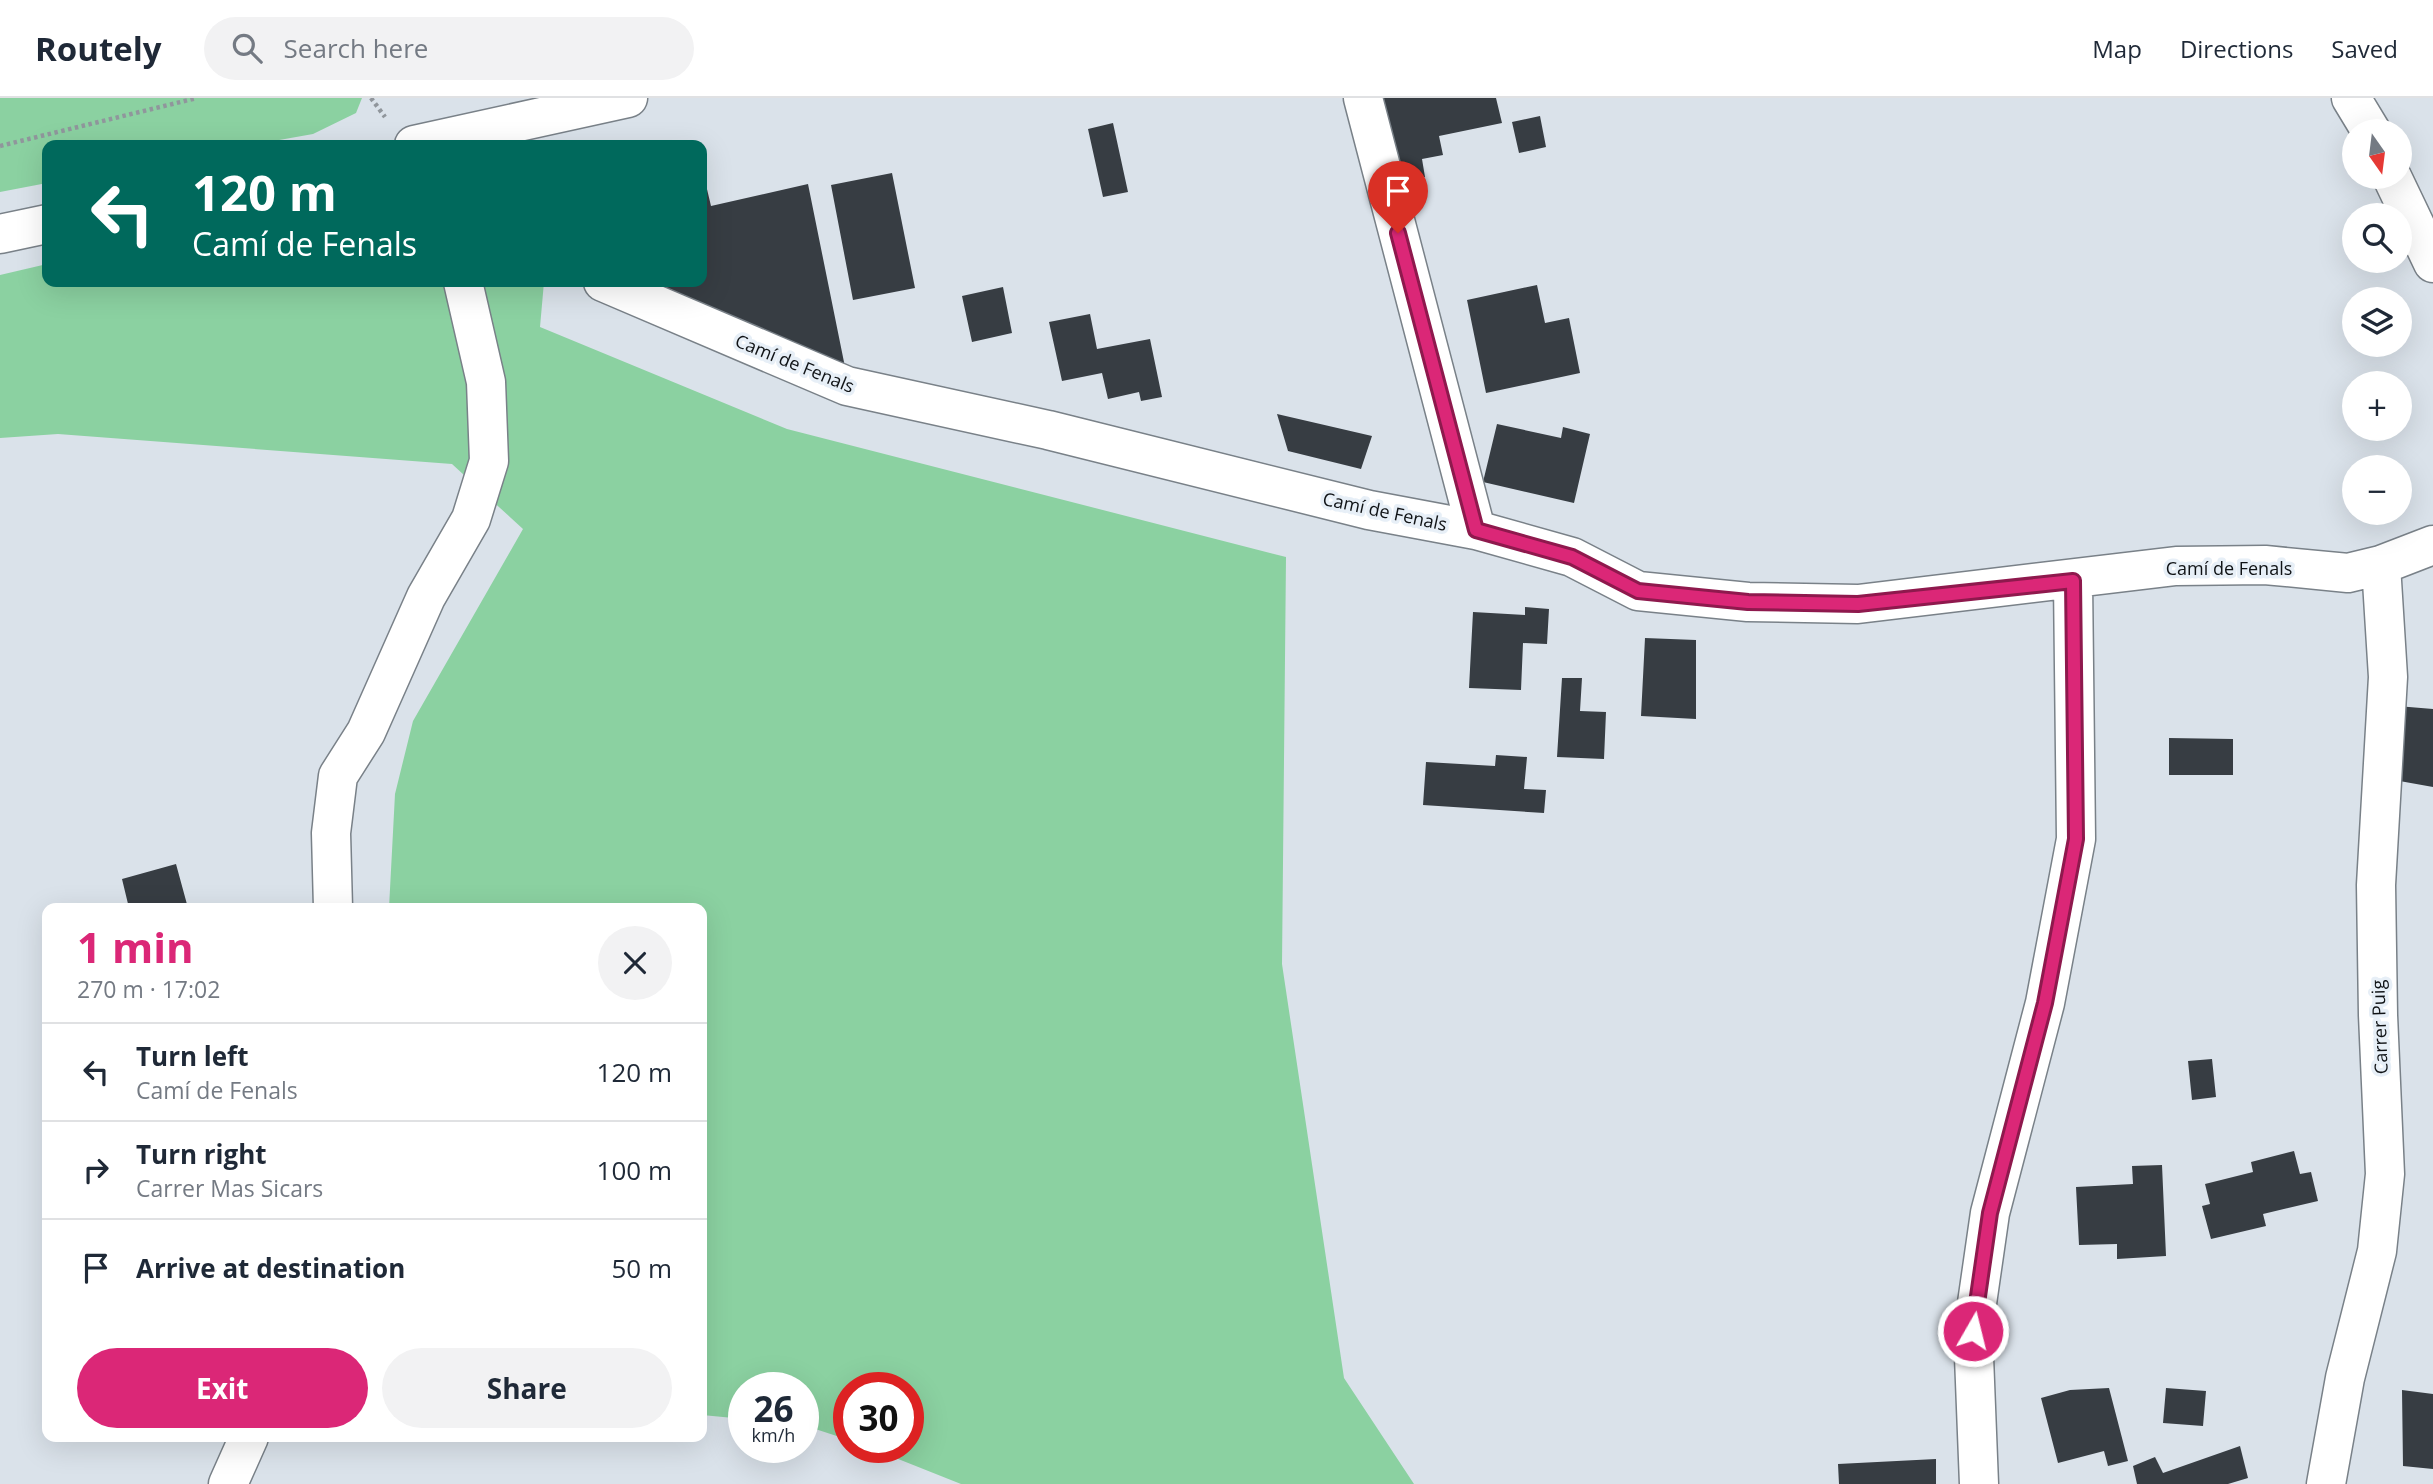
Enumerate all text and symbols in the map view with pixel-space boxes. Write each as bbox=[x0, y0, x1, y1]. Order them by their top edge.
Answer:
search box bbox=[204, 17, 694, 80]
text: Routely bbox=[35, 26, 162, 71]
icon: search bbox=[228, 29, 266, 67]
text: Search here bbox=[284, 30, 428, 66]
text: Map bbox=[2092, 32, 2142, 65]
text: Directions bbox=[2180, 32, 2293, 65]
text: Saved bbox=[2331, 32, 2398, 65]
north arrow bbox=[2342, 119, 2412, 189]
map controls bbox=[2342, 119, 2412, 525]
text: 120 m bbox=[192, 159, 337, 225]
pin bbox=[1368, 161, 1428, 233]
icon: left bbox=[77, 168, 168, 259]
icon: arrive bbox=[1379, 172, 1417, 210]
button: search bbox=[2342, 203, 2412, 273]
text: Camí de Fenals bbox=[192, 222, 417, 265]
button: layers bbox=[2342, 287, 2412, 357]
street label: Camí de Fenals bbox=[732, 328, 858, 398]
button: + bbox=[2342, 371, 2412, 441]
button: − bbox=[2342, 455, 2412, 525]
street label: Camí de Fenals bbox=[1321, 486, 1449, 536]
street label: Camí de Fenals bbox=[2166, 556, 2292, 580]
text: 1 min bbox=[77, 918, 194, 975]
button: close bbox=[598, 926, 672, 1000]
text: 270 m · 17:02 bbox=[77, 973, 220, 1005]
street label: Carrer Puig bbox=[2365, 979, 2393, 1075]
text: Turn left bbox=[136, 1038, 248, 1074]
icon: left bbox=[77, 1053, 115, 1091]
text: 120 m bbox=[597, 1054, 672, 1090]
text: Camí de Fenals bbox=[136, 1074, 298, 1106]
text: Turn right bbox=[136, 1136, 267, 1172]
icon: right bbox=[77, 1151, 115, 1189]
text: 100 m bbox=[597, 1152, 672, 1188]
text: Carrer Mas Sicars bbox=[136, 1172, 323, 1204]
icon: arrive bbox=[77, 1249, 115, 1287]
text: Arrive at destination bbox=[136, 1250, 405, 1286]
text: 50 m bbox=[611, 1250, 672, 1286]
position arrow bbox=[1936, 1294, 2010, 1368]
button: Exit bbox=[77, 1348, 368, 1428]
button: Share bbox=[382, 1348, 672, 1428]
speed limit sign: 30 bbox=[833, 1372, 924, 1463]
text: 26 bbox=[753, 1385, 794, 1432]
text: km/h bbox=[752, 1423, 795, 1447]

